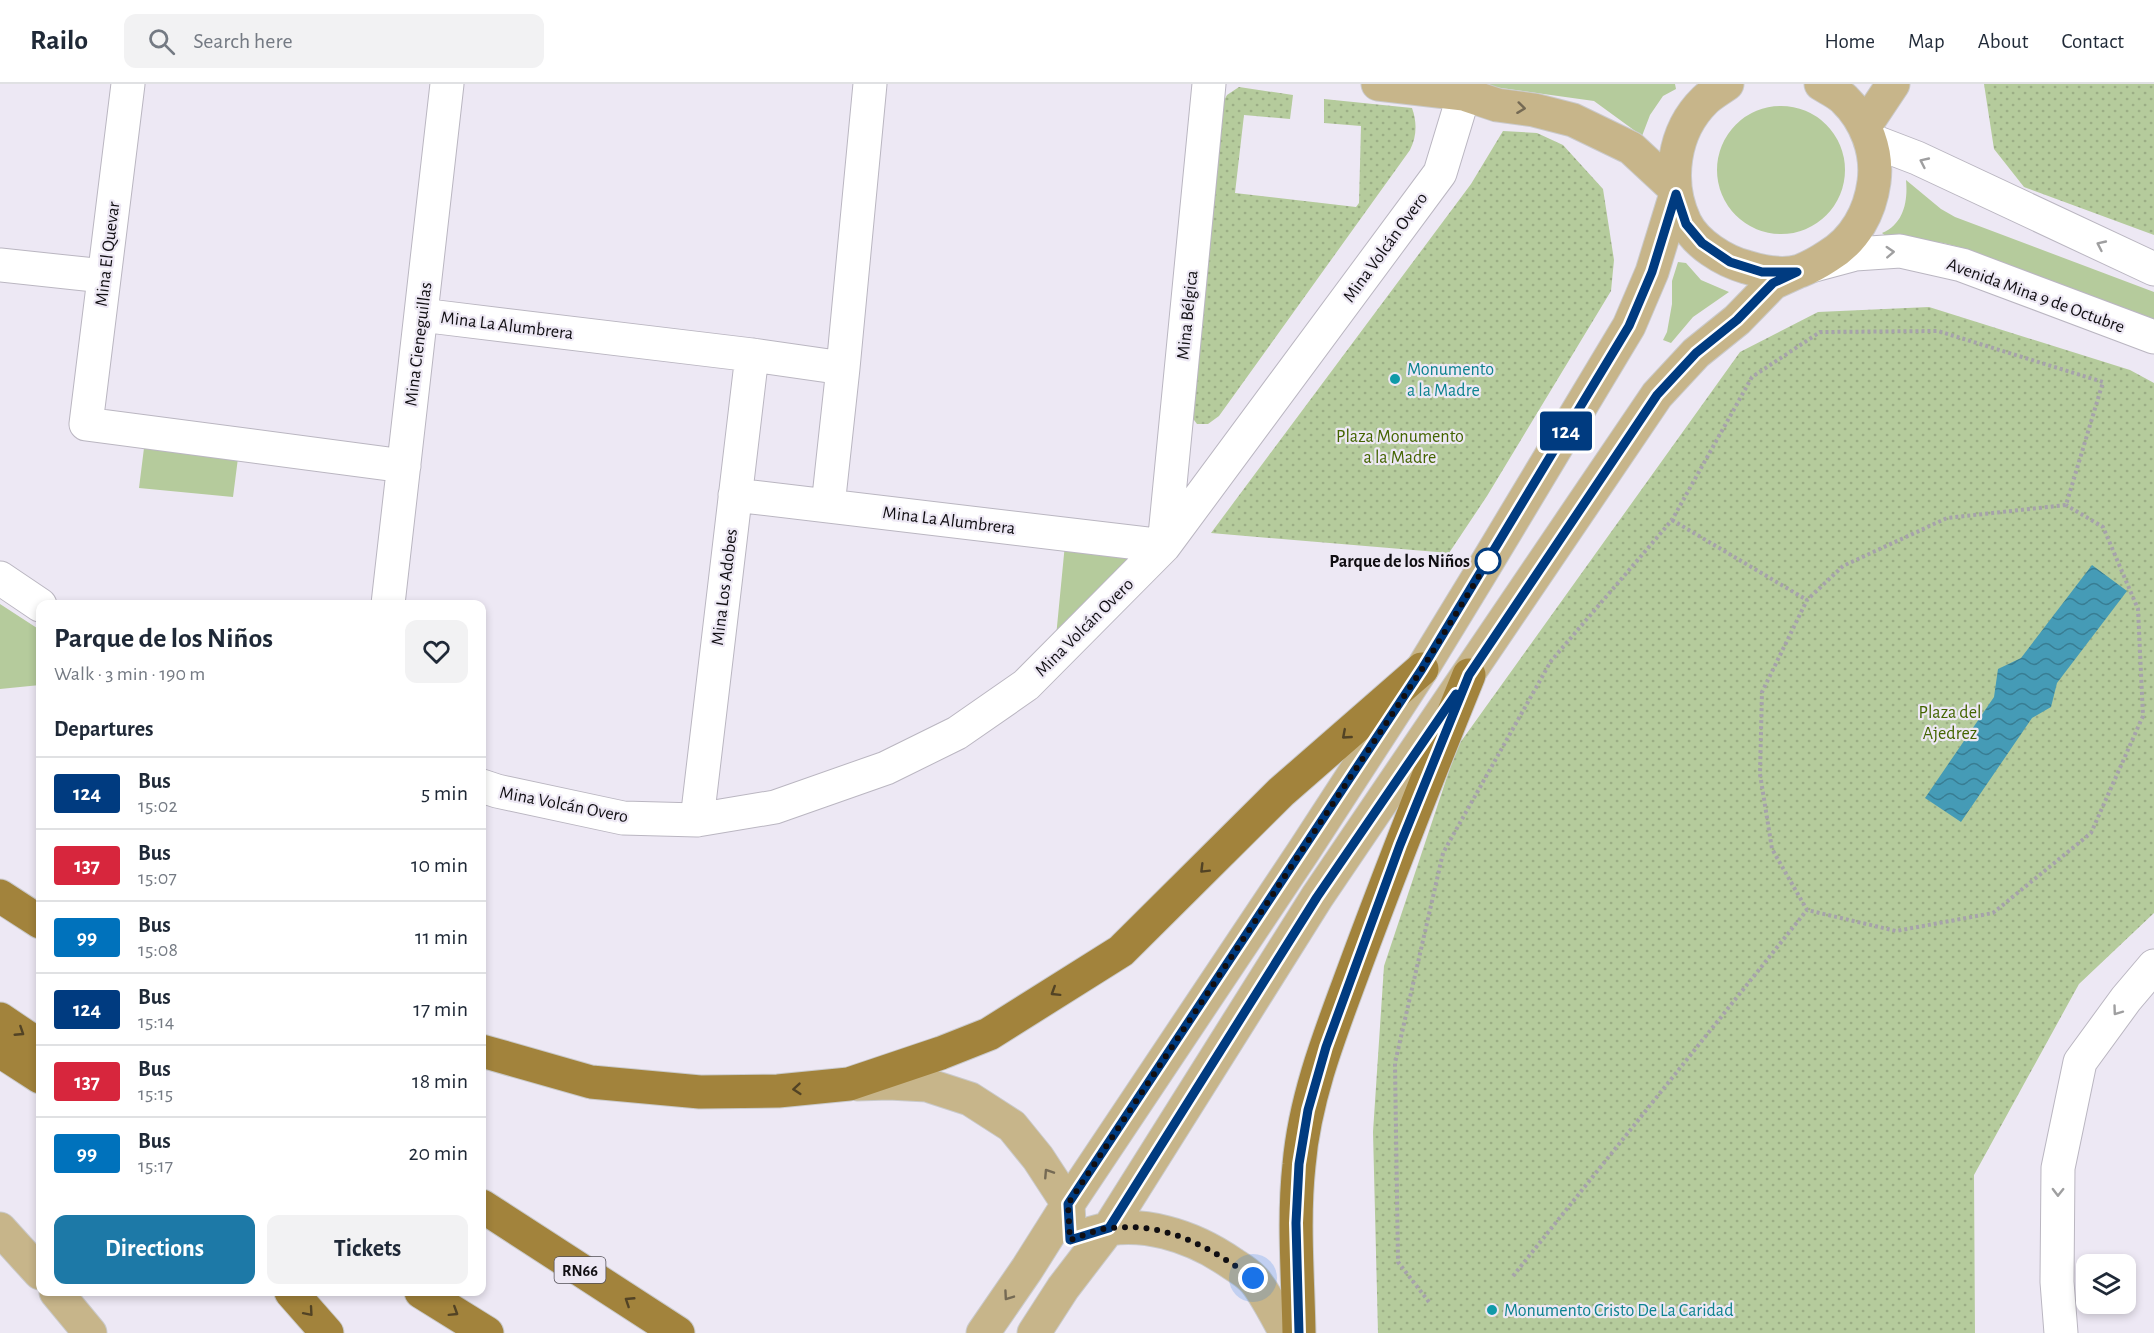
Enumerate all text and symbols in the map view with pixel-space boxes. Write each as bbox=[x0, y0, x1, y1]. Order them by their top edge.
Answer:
search box bbox=[124, 14, 544, 68]
icon: search bbox=[145, 25, 178, 58]
text: Railo bbox=[30, 27, 88, 55]
text: Search here bbox=[193, 30, 293, 52]
text: Home bbox=[1824, 31, 1875, 52]
text: Map bbox=[1908, 31, 1945, 52]
text: About bbox=[1978, 31, 2028, 52]
text: Contact bbox=[2061, 31, 2124, 52]
one-way arrow bbox=[1516, 101, 1526, 114]
one-way arrow bbox=[1920, 157, 1931, 169]
street label: Mina Volcán Overo bbox=[1340, 189, 1432, 306]
street label: Mina El Quevar bbox=[93, 201, 123, 308]
one-way arrow bbox=[2097, 240, 2108, 252]
one-way arrow bbox=[1885, 245, 1894, 258]
street label: Avenida Mina 9 de Octubre bbox=[1944, 255, 2127, 336]
street label: Mina Bélgica bbox=[1174, 270, 1202, 361]
street label: Mina Cieneguillas bbox=[402, 281, 436, 407]
street label: Mina La Alumbrera bbox=[440, 309, 574, 343]
place label: Monumento a la Madre bbox=[1407, 361, 1494, 400]
marker: Monumento a la Madre bbox=[1388, 372, 1402, 386]
line badge: 124 bbox=[1532, 412, 1600, 450]
text: 124 bbox=[1552, 421, 1580, 442]
park label: Plaza Monumento a la Madre bbox=[1336, 428, 1464, 467]
street label: Mina La Alumbrera bbox=[882, 504, 1016, 538]
street label: Mina Los Adobes bbox=[709, 528, 741, 646]
marker: Parque de los Niños bbox=[1475, 548, 1501, 574]
place label: Parque de los Niños bbox=[1329, 553, 1470, 571]
street label: Mina Volcán Overo bbox=[1032, 575, 1137, 680]
button: heart bbox=[405, 620, 468, 683]
text: Parque de los Niños bbox=[54, 625, 273, 653]
text: Walk · 3 min · 190 m bbox=[54, 664, 205, 684]
park label: Plaza del Ajedrez bbox=[1919, 704, 1981, 743]
text: Departures bbox=[54, 718, 154, 740]
one-way arrow bbox=[1342, 728, 1353, 739]
text: Bus bbox=[138, 770, 171, 792]
text: 5 min bbox=[421, 782, 468, 804]
text: 124 bbox=[73, 783, 101, 804]
street label: Mina Volcán Overo bbox=[498, 784, 630, 826]
text: 15:02 bbox=[138, 796, 177, 816]
text: Bus bbox=[138, 842, 171, 864]
text: 10 min bbox=[411, 854, 468, 876]
text: 137 bbox=[74, 855, 100, 876]
one-way arrow bbox=[1201, 861, 1212, 872]
text: 15:07 bbox=[138, 868, 177, 888]
text: Bus bbox=[138, 914, 171, 936]
text: 11 min bbox=[415, 926, 468, 948]
text: 99 bbox=[77, 927, 97, 948]
text: 15:08 bbox=[138, 940, 178, 960]
one-way arrow bbox=[1051, 985, 1061, 997]
text: Bus bbox=[138, 986, 171, 1008]
text: 17 min bbox=[413, 998, 468, 1020]
text: 124 bbox=[73, 999, 101, 1020]
one-way arrow bbox=[2114, 1005, 2125, 1016]
text: 15:14 bbox=[138, 1012, 174, 1032]
one-way arrow bbox=[13, 1025, 24, 1036]
text: Bus bbox=[138, 1058, 171, 1080]
text: 18 min bbox=[412, 1070, 468, 1092]
text: 137 bbox=[74, 1071, 100, 1092]
one-way arrow bbox=[793, 1082, 802, 1095]
text: 15:15 bbox=[138, 1084, 173, 1104]
text: Bus bbox=[138, 1130, 171, 1152]
text: 20 min bbox=[408, 1142, 468, 1164]
text: 99 bbox=[77, 1143, 97, 1164]
text: 15:17 bbox=[138, 1156, 173, 1176]
one-way arrow bbox=[1044, 1169, 1055, 1180]
one-way arrow bbox=[2052, 1187, 2064, 1196]
button: Directions bbox=[54, 1215, 255, 1284]
button: Tickets bbox=[267, 1215, 468, 1284]
map controls bbox=[2076, 1254, 2136, 1314]
button: layers bbox=[2076, 1254, 2136, 1314]
road number: RN66 bbox=[554, 1257, 606, 1283]
your location bbox=[1238, 1263, 1268, 1293]
one-way arrow bbox=[1004, 1290, 1015, 1301]
one-way arrow bbox=[625, 1297, 635, 1309]
place label: Monumento Cristo De La Caridad bbox=[1504, 1302, 1733, 1320]
marker: Monumento Cristo De La Caridad bbox=[1485, 1303, 1499, 1317]
one-way arrow bbox=[302, 1305, 313, 1316]
one-way arrow bbox=[448, 1305, 458, 1317]

